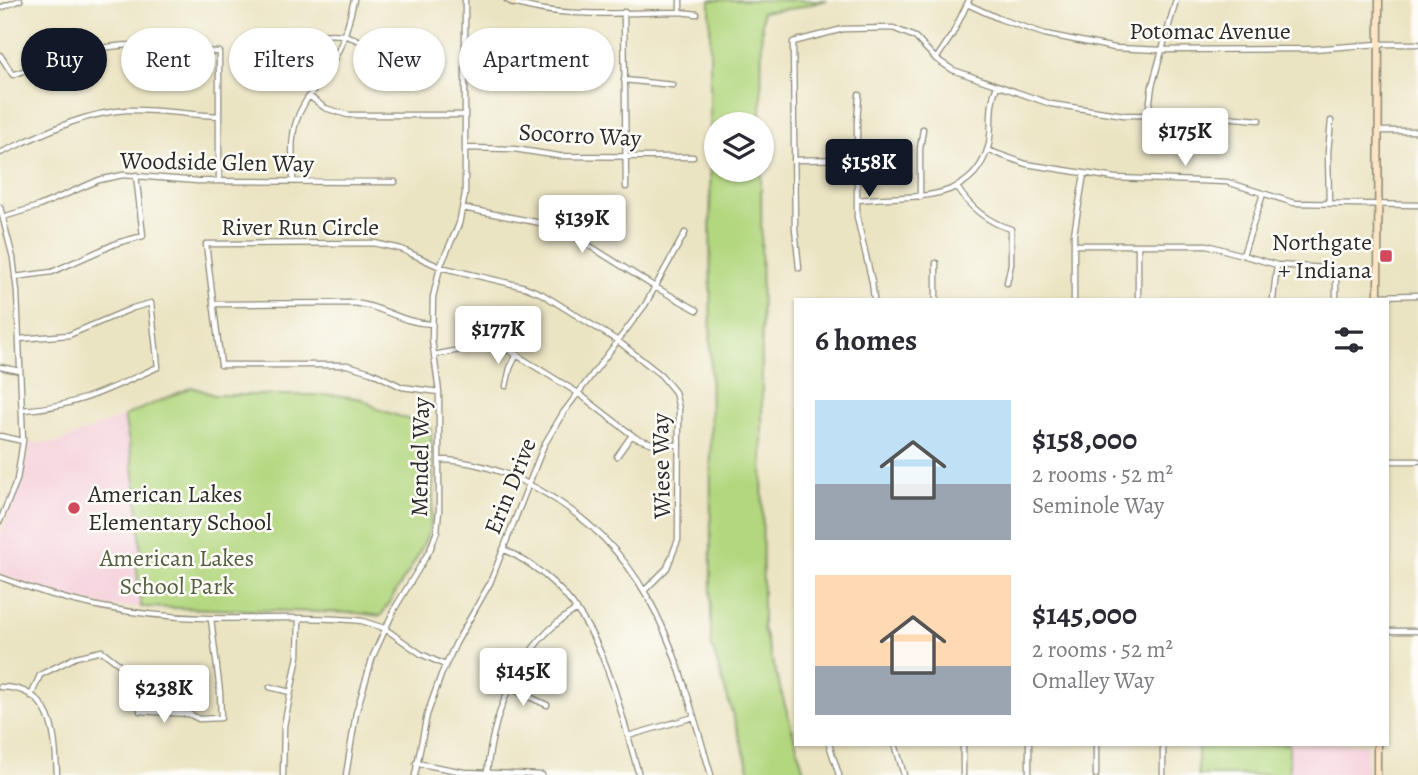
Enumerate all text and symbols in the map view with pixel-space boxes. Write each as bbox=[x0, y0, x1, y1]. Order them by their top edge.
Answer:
street label: Potomac Avenue bbox=[1129, 15, 1291, 47]
chip: Buy bbox=[21, 28, 107, 91]
chip: Rent bbox=[121, 28, 215, 91]
chip: Filters bbox=[229, 28, 339, 91]
chip: New bbox=[353, 28, 445, 91]
chip: Apartment bbox=[459, 28, 614, 91]
pin: $175K bbox=[1136, 108, 1234, 168]
map controls bbox=[704, 112, 774, 182]
button: layers bbox=[704, 112, 774, 182]
text: $175K bbox=[1158, 115, 1212, 146]
street label: Socorro Way bbox=[518, 116, 642, 154]
pin: $158K bbox=[820, 140, 918, 199]
street label: Woodside Glen Way bbox=[119, 144, 315, 180]
text: $158K bbox=[842, 146, 896, 177]
pin: $139K bbox=[533, 196, 631, 255]
text: $139K bbox=[555, 202, 609, 233]
street label: River Run Circle bbox=[221, 211, 379, 243]
place label: Northgate + Indiana bbox=[1272, 226, 1373, 286]
marker: Northgate + Indiana bbox=[1378, 248, 1394, 264]
pin: $177K bbox=[449, 306, 547, 366]
text: $177K bbox=[471, 313, 525, 344]
text: 6 homes bbox=[815, 320, 917, 360]
icon: filters bbox=[1330, 321, 1368, 359]
street label: Mendel Way bbox=[403, 396, 437, 517]
street label: Wiese Way bbox=[644, 412, 678, 520]
text: $158,000 bbox=[1032, 419, 1137, 459]
icon: home bbox=[871, 428, 955, 512]
street label: Erin Drive bbox=[476, 433, 544, 539]
text: 2 rooms · 52 m² bbox=[1032, 459, 1173, 490]
place label: American Lakes Elementary School bbox=[87, 478, 272, 538]
text: Seminole Way bbox=[1032, 490, 1164, 521]
marker: American Lakes Elementary School bbox=[66, 500, 82, 516]
park label: American Lakes School Park bbox=[99, 542, 254, 602]
text: $145,000 bbox=[1032, 594, 1137, 634]
icon: home bbox=[871, 603, 955, 687]
text: 2 rooms · 52 m² bbox=[1032, 634, 1173, 665]
pin: $145K bbox=[474, 648, 572, 708]
text: $145K bbox=[496, 655, 550, 686]
text: Omalley Way bbox=[1032, 665, 1154, 696]
pin: $238K bbox=[115, 666, 213, 725]
text: $238K bbox=[135, 672, 193, 703]

